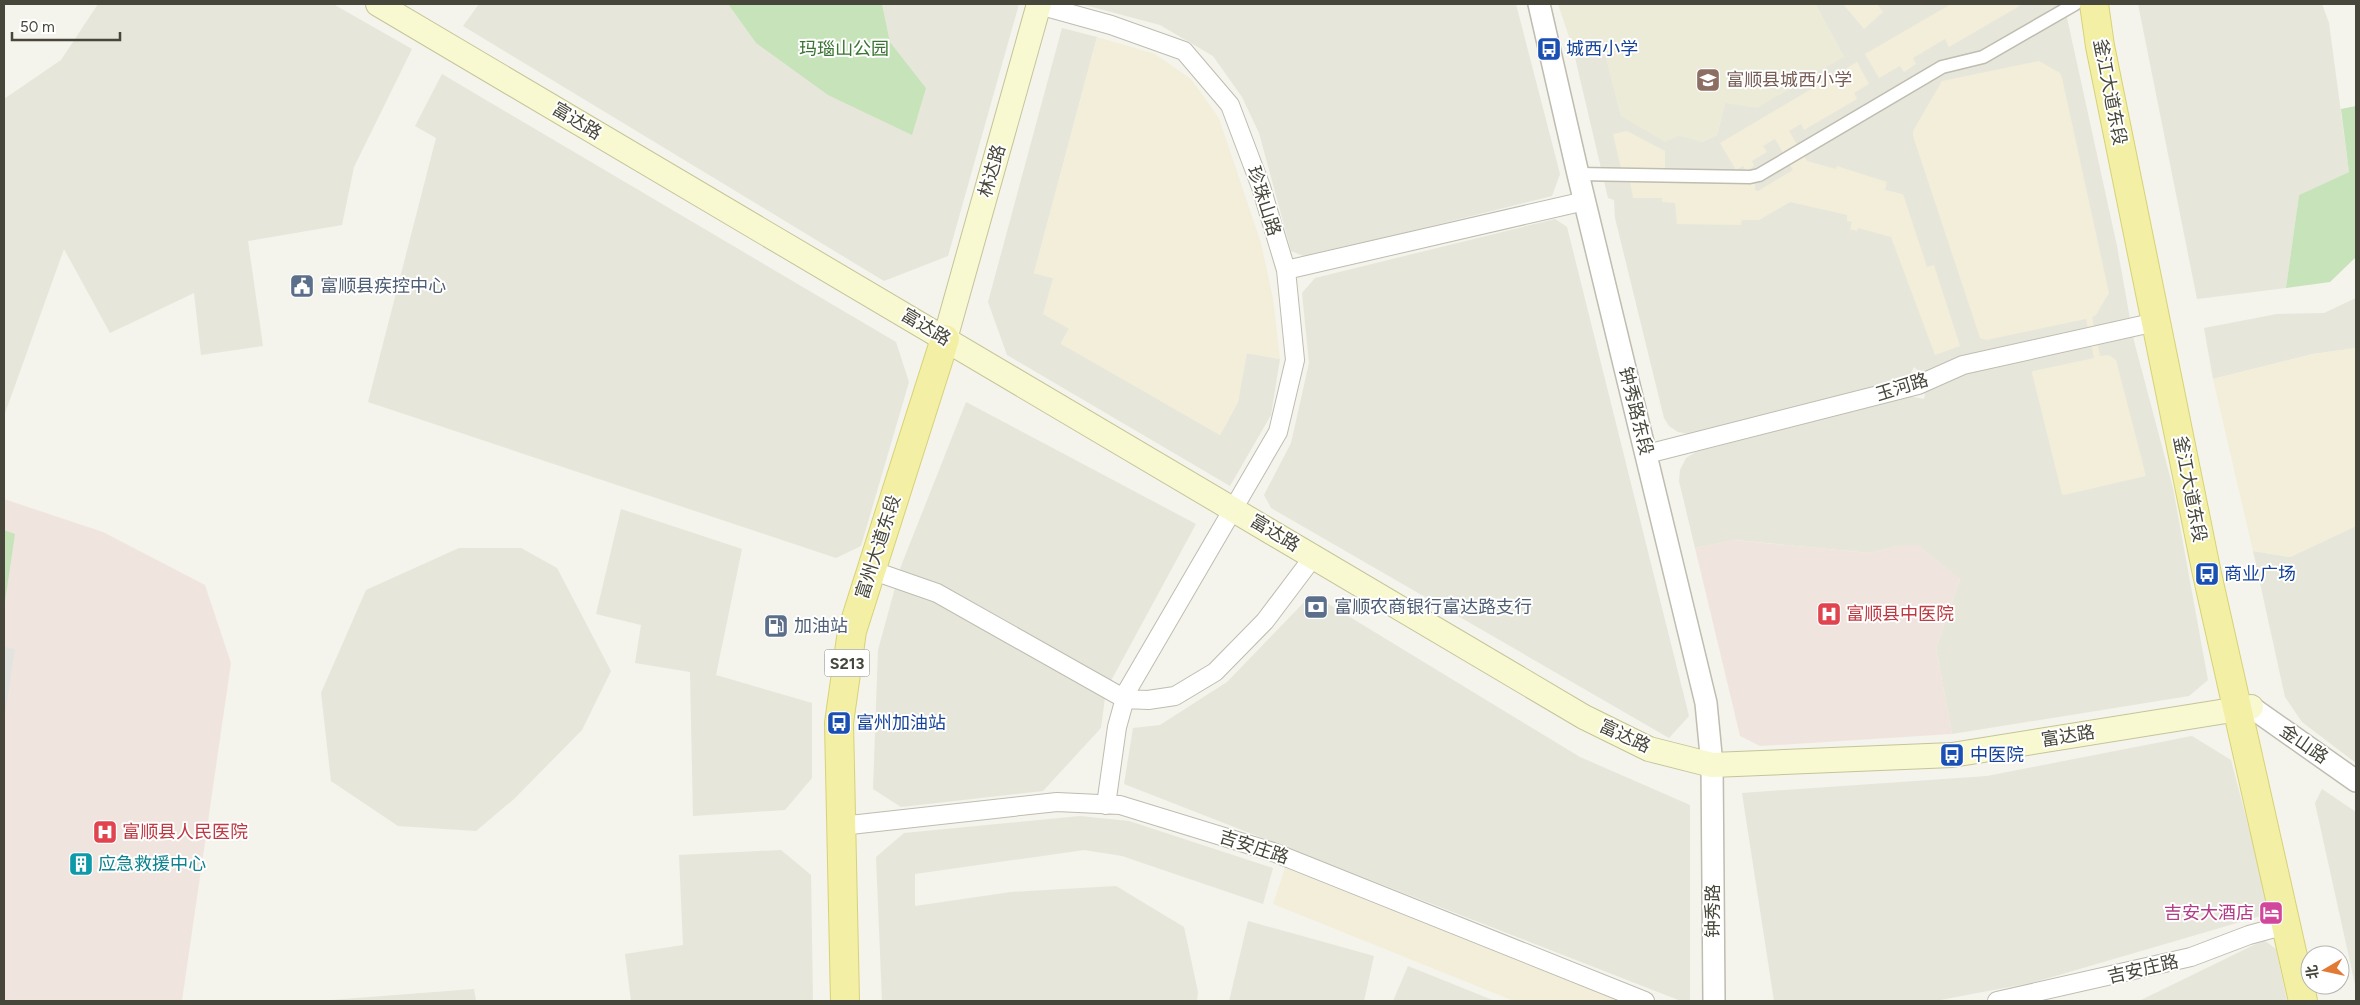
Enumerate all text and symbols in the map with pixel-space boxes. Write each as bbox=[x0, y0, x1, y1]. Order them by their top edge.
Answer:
scale bar bbox=[12, 10, 120, 42]
text: 50 m bbox=[20, 18, 55, 36]
bus stop icon: 城西小学 bbox=[1536, 36, 1562, 62]
street label: 釜江大道东段 bbox=[2089, 37, 2131, 147]
park label: 玛瑙山公园 bbox=[799, 38, 889, 60]
place label: 城西小学 bbox=[1566, 38, 1638, 60]
school or university icon: 富顺县城西小学 bbox=[1695, 67, 1721, 93]
place label: 富顺县城西小学 bbox=[1726, 69, 1852, 91]
street label: 富达路 bbox=[548, 98, 606, 144]
street label: 林达路 bbox=[974, 142, 1010, 200]
street label: 珍珠山路 bbox=[1242, 163, 1286, 239]
public building icon: 富顺县疾控中心 bbox=[289, 273, 315, 299]
place label: 富顺县疾控中心 bbox=[320, 275, 446, 297]
street label: 富达路 bbox=[897, 304, 955, 350]
street label: 钟秀路东段 bbox=[1614, 365, 1658, 457]
street label: 玉河路 bbox=[1873, 369, 1931, 405]
street label: 釜江大道东段 bbox=[2169, 434, 2211, 544]
street label: 富州大道东段 bbox=[851, 492, 905, 602]
street label: 富达路 bbox=[1246, 510, 1304, 556]
bus stop icon: 商业广场 bbox=[2194, 561, 2220, 587]
place label: 商业广场 bbox=[2224, 563, 2296, 585]
bank icon: 富顺农商银行富达路支行 bbox=[1303, 594, 1329, 620]
place label: 富顺农商银行富达路支行 bbox=[1334, 596, 1532, 618]
hospital icon: 富顺县中医院 bbox=[1816, 601, 1842, 627]
place label: 富顺县中医院 bbox=[1846, 603, 1954, 625]
fuel station icon: 加油站 bbox=[763, 613, 789, 639]
place label: 加油站 bbox=[794, 615, 848, 637]
road number: S213 bbox=[824, 650, 870, 676]
bus stop icon: 富州加油站 bbox=[826, 710, 852, 736]
place label: 富州加油站 bbox=[856, 712, 946, 734]
street label: 富达路 bbox=[1596, 715, 1654, 757]
street label: 金山路 bbox=[2276, 720, 2332, 768]
street label: 富达路 bbox=[2040, 721, 2096, 751]
bus stop icon: 中医院 bbox=[1939, 742, 1965, 768]
place label: 中医院 bbox=[1970, 744, 2024, 766]
hospital icon: 富顺县人民医院 bbox=[92, 819, 118, 845]
place label: 富顺县人民医院 bbox=[122, 821, 248, 843]
street label: 吉安庄路 bbox=[1216, 825, 1292, 869]
building icon: 应急救援中心 bbox=[68, 851, 94, 877]
place label: 应急救援中心 bbox=[98, 853, 206, 875]
street label: 钟秀路 bbox=[1702, 884, 1724, 938]
hotel icon: 吉安大酒店 bbox=[2258, 900, 2284, 926]
place label: 吉安大酒店 bbox=[2164, 902, 2254, 924]
north arrow bbox=[2300, 945, 2350, 995]
street label: 吉安庄路 bbox=[2105, 950, 2181, 988]
text: 北 bbox=[2303, 964, 2322, 980]

